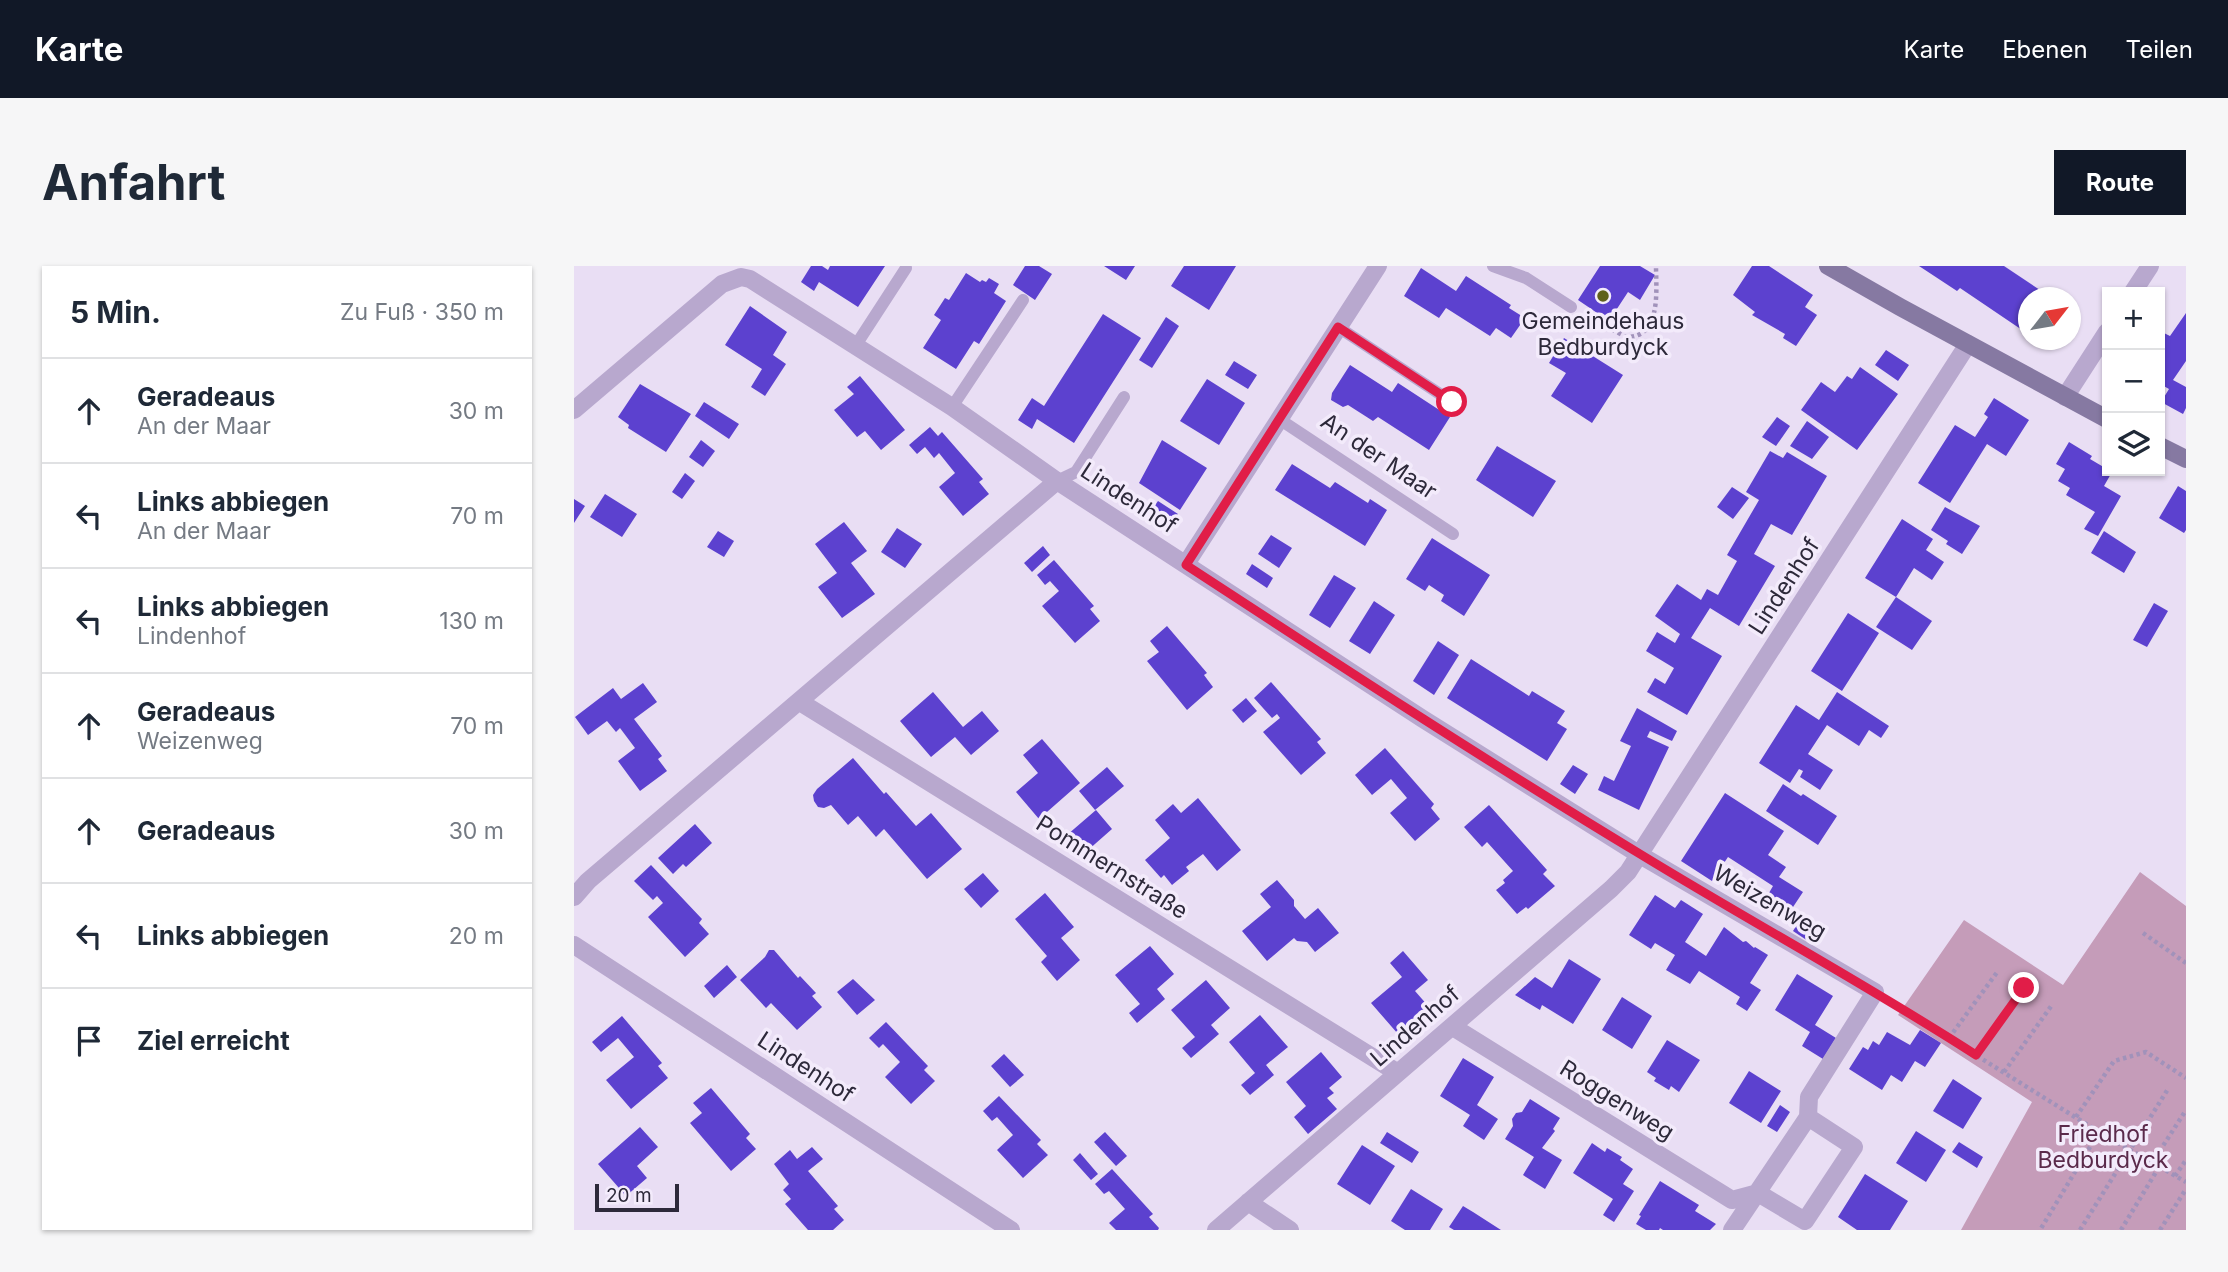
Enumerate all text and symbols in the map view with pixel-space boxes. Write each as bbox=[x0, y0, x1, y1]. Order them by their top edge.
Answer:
text: Karte bbox=[35, 29, 123, 69]
text: Karte bbox=[1904, 35, 1964, 64]
text: Ebenen bbox=[2002, 35, 2088, 64]
text: Teilen bbox=[2126, 35, 2193, 64]
button: Route bbox=[2054, 150, 2186, 215]
text: Anfahrt bbox=[42, 153, 225, 212]
north arrow bbox=[2018, 287, 2081, 350]
map controls bbox=[2102, 287, 2165, 476]
button: + bbox=[2102, 287, 2165, 350]
marker: Gemeindehaus Bedburdyck bbox=[1595, 288, 1611, 304]
text: 5 Min. bbox=[70, 294, 161, 330]
text: Zu Fuß · 350 m bbox=[340, 298, 504, 326]
place label: Gemeindehaus Bedburdyck bbox=[1521, 307, 1685, 361]
button: − bbox=[2102, 350, 2165, 413]
text: Geradeaus bbox=[137, 381, 275, 412]
route start bbox=[1436, 386, 1467, 417]
icon: ahead bbox=[70, 392, 108, 430]
text: 30 m bbox=[449, 397, 504, 425]
street label: An der Maar bbox=[1316, 407, 1443, 505]
text: An der Maar bbox=[137, 412, 271, 440]
button: layers bbox=[2102, 413, 2165, 476]
street label: Lindenhof bbox=[1076, 457, 1183, 540]
text: Links abbiegen bbox=[137, 486, 329, 517]
icon: left bbox=[70, 497, 108, 535]
text: 70 m bbox=[450, 502, 504, 530]
text: An der Maar bbox=[137, 517, 271, 545]
street label: Lindenhof bbox=[1743, 532, 1826, 639]
text: Links abbiegen bbox=[137, 591, 329, 622]
icon: left bbox=[70, 602, 108, 640]
text: 130 m bbox=[439, 607, 504, 635]
text: Lindenhof bbox=[137, 622, 246, 650]
text: Geradeaus bbox=[137, 696, 275, 727]
icon: ahead bbox=[70, 707, 108, 745]
text: 70 m bbox=[450, 712, 504, 740]
text: Weizenweg bbox=[137, 727, 263, 755]
street label: Pommernstraße bbox=[1031, 809, 1193, 925]
icon: ahead bbox=[70, 812, 108, 850]
text: Geradeaus bbox=[137, 815, 275, 846]
text: 30 m bbox=[449, 817, 504, 845]
street label: Weizenweg bbox=[1709, 858, 1831, 946]
icon: left bbox=[70, 917, 108, 955]
text: Links abbiegen bbox=[137, 920, 329, 951]
text: 20 m bbox=[449, 922, 504, 950]
route end bbox=[2008, 972, 2039, 1003]
street label: Lindenhof bbox=[1365, 979, 1466, 1072]
icon: arrive bbox=[70, 1022, 108, 1060]
text: Ziel erreicht bbox=[137, 1025, 290, 1056]
street label: Lindenhof bbox=[753, 1026, 860, 1109]
street label: Roggenweg bbox=[1555, 1054, 1679, 1146]
park label: Friedhof Bedburdyck bbox=[2038, 1120, 2169, 1174]
scale bar bbox=[595, 1181, 679, 1213]
text: 20 m bbox=[606, 1184, 652, 1207]

